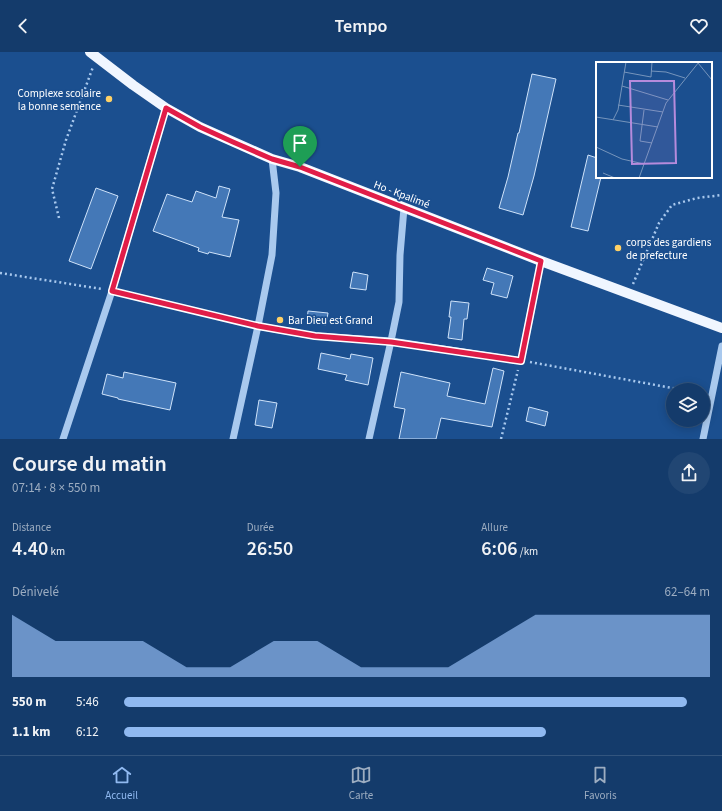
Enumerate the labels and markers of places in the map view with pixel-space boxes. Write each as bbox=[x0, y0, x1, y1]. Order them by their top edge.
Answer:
place label: Complexe scolaire la bonne semence bbox=[17, 86, 102, 114]
marker: Complexe scolaire la bonne semence bbox=[104, 94, 114, 104]
pin bbox=[283, 126, 317, 167]
place label: corps des gardiens de prefecture bbox=[626, 235, 712, 263]
marker: corps des gardiens de prefecture bbox=[613, 243, 623, 253]
place label: Bar Dieu est Grand bbox=[288, 313, 373, 328]
marker: Bar Dieu est Grand bbox=[275, 315, 285, 325]

